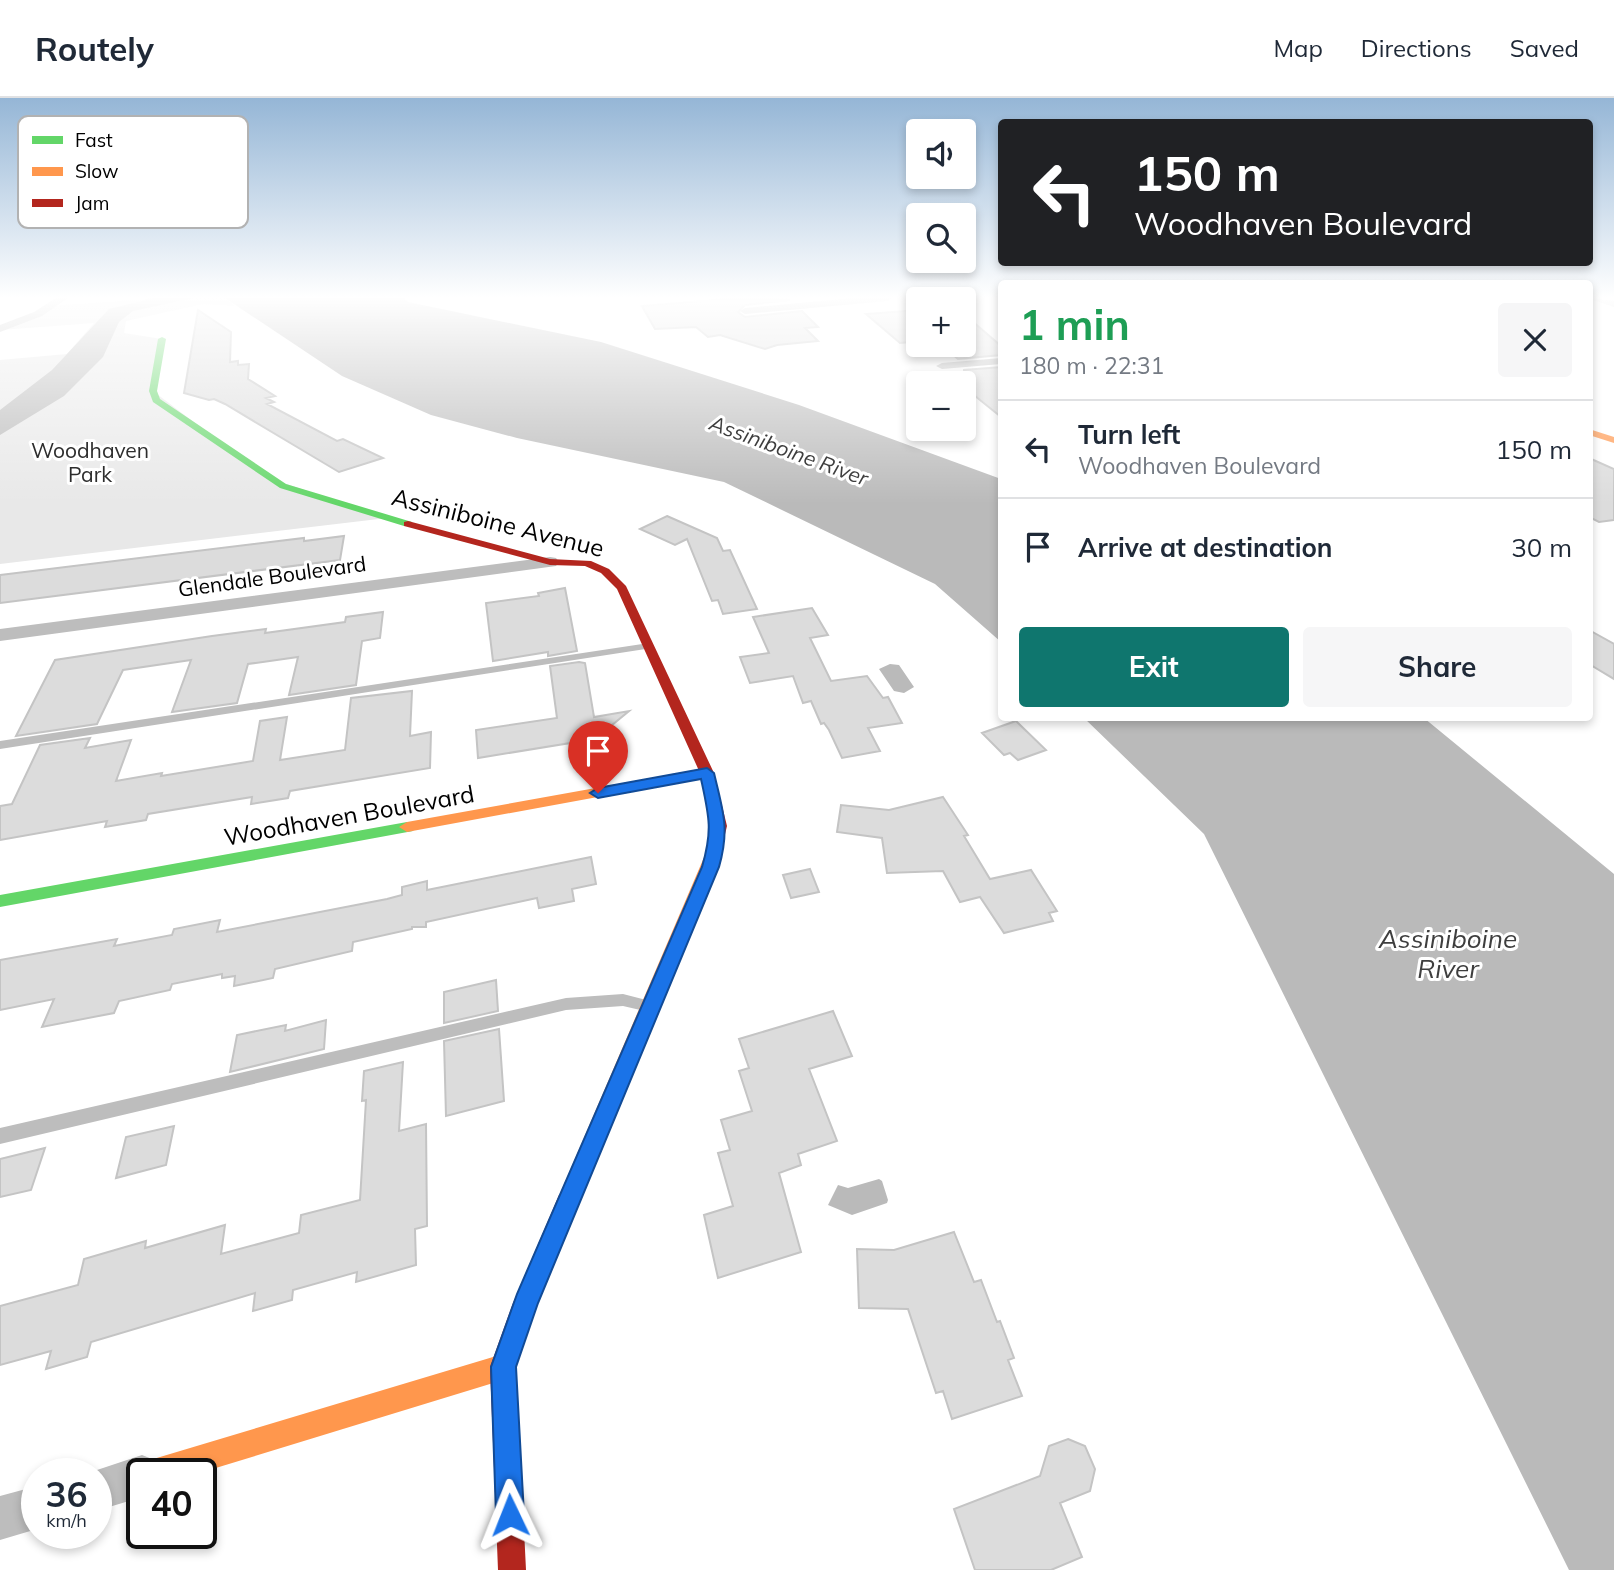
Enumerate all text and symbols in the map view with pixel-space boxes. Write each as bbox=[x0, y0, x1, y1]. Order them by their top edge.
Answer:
text: Routely bbox=[35, 28, 154, 69]
text: Map bbox=[1273, 33, 1323, 63]
text: Directions bbox=[1361, 33, 1472, 63]
text: Saved bbox=[1510, 33, 1579, 63]
legend bbox=[18, 116, 248, 228]
map controls bbox=[906, 119, 976, 441]
button: sound bbox=[906, 119, 976, 189]
text: Fast bbox=[75, 128, 113, 152]
text: 150 m bbox=[1134, 142, 1280, 203]
icon: left bbox=[1019, 147, 1110, 238]
text: Slow bbox=[75, 159, 119, 183]
text: Jam bbox=[75, 191, 109, 215]
button: search bbox=[906, 203, 976, 273]
text: Woodhaven Boulevard bbox=[1134, 203, 1472, 243]
button: + bbox=[906, 287, 976, 357]
text: 1 min bbox=[1019, 298, 1130, 351]
button: close bbox=[1498, 303, 1572, 377]
text: 180 m · 22:31 bbox=[1019, 351, 1164, 380]
button: − bbox=[906, 371, 976, 441]
water label: Assiniboine River bbox=[705, 409, 873, 491]
text: Turn left bbox=[1078, 418, 1180, 451]
icon: left bbox=[1019, 430, 1057, 468]
text: 150 m bbox=[1496, 433, 1572, 466]
park label: Woodhaven Park bbox=[31, 437, 149, 487]
text: Woodhaven Boulevard bbox=[1078, 451, 1321, 480]
street label: Assiniboine Avenue bbox=[389, 481, 607, 563]
icon: arrive bbox=[1019, 528, 1057, 566]
text: Arrive at destination bbox=[1078, 531, 1333, 564]
text: 30 m bbox=[1511, 531, 1572, 564]
street label: Glendale Boulevard bbox=[176, 550, 368, 602]
button: Exit bbox=[1019, 627, 1289, 707]
button: Share bbox=[1303, 627, 1572, 707]
pin bbox=[568, 721, 628, 793]
icon: arrive bbox=[579, 732, 617, 770]
street label: Woodhaven Boulevard bbox=[221, 778, 477, 852]
water label: Assiniboine River bbox=[1378, 922, 1517, 985]
speed limit sign: 40 bbox=[126, 1458, 217, 1549]
text: 36 bbox=[45, 1472, 88, 1516]
position arrow bbox=[473, 1478, 547, 1552]
text: km/h bbox=[46, 1509, 87, 1532]

